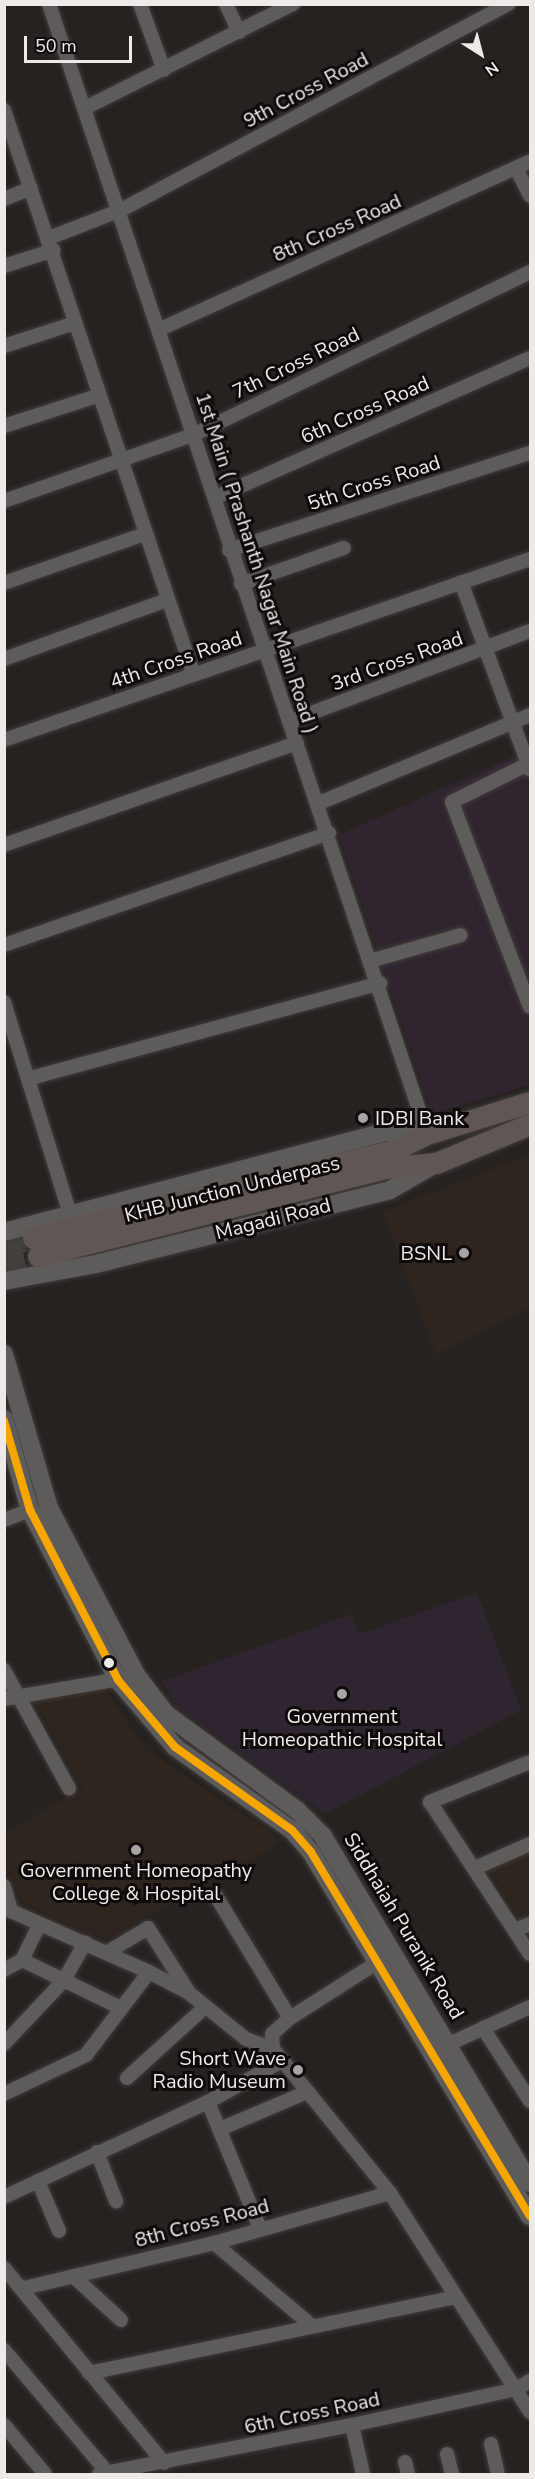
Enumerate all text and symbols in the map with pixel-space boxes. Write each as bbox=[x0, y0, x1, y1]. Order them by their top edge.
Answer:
scale bar bbox=[27, 24, 135, 62]
north arrow bbox=[451, 24, 511, 84]
text: 50 m bbox=[35, 34, 77, 58]
street label: 9th Cross Road bbox=[239, 47, 373, 133]
text: N bbox=[480, 56, 503, 81]
street label: 8th Cross Road bbox=[269, 189, 405, 267]
street label: 7th Cross Road bbox=[229, 322, 363, 404]
street label: 6th Cross Road bbox=[297, 371, 433, 449]
street label: 1st Main ( Prashanth Nagar Main Road ) bbox=[190, 389, 324, 737]
street label: 5th Cross Road bbox=[305, 450, 443, 516]
street label: 4th Cross Road bbox=[107, 626, 245, 694]
street label: 3rd Cross Road bbox=[328, 626, 466, 696]
place label: IDBI Bank bbox=[375, 1106, 464, 1130]
marker: IDBI Bank bbox=[356, 1111, 370, 1125]
street label: KHB Junction Underpass bbox=[122, 1151, 342, 1227]
street label: Magadi Road bbox=[213, 1193, 333, 1245]
place label: BSNL bbox=[401, 1241, 452, 1265]
marker: BSNL bbox=[457, 1246, 471, 1260]
unlabelled marker bbox=[103, 1657, 115, 1669]
marker: Government Homeopathic Hospital bbox=[333, 1685, 351, 1703]
place label: Government Homeopathic Hospital bbox=[242, 1705, 442, 1752]
street label: Siddhaiah Puranik Road bbox=[339, 1829, 469, 2023]
marker: Government Homeopathy College & Hospital bbox=[129, 1843, 143, 1857]
place label: Government Homeopathy College & Hospital bbox=[20, 1859, 252, 1906]
place label: Short Wave Radio Museum bbox=[153, 2046, 286, 2093]
marker: Short Wave Radio Museum bbox=[291, 2063, 305, 2077]
street label: 8th Cross Road bbox=[132, 2194, 272, 2252]
street label: 6th Cross Road bbox=[242, 2387, 382, 2439]

